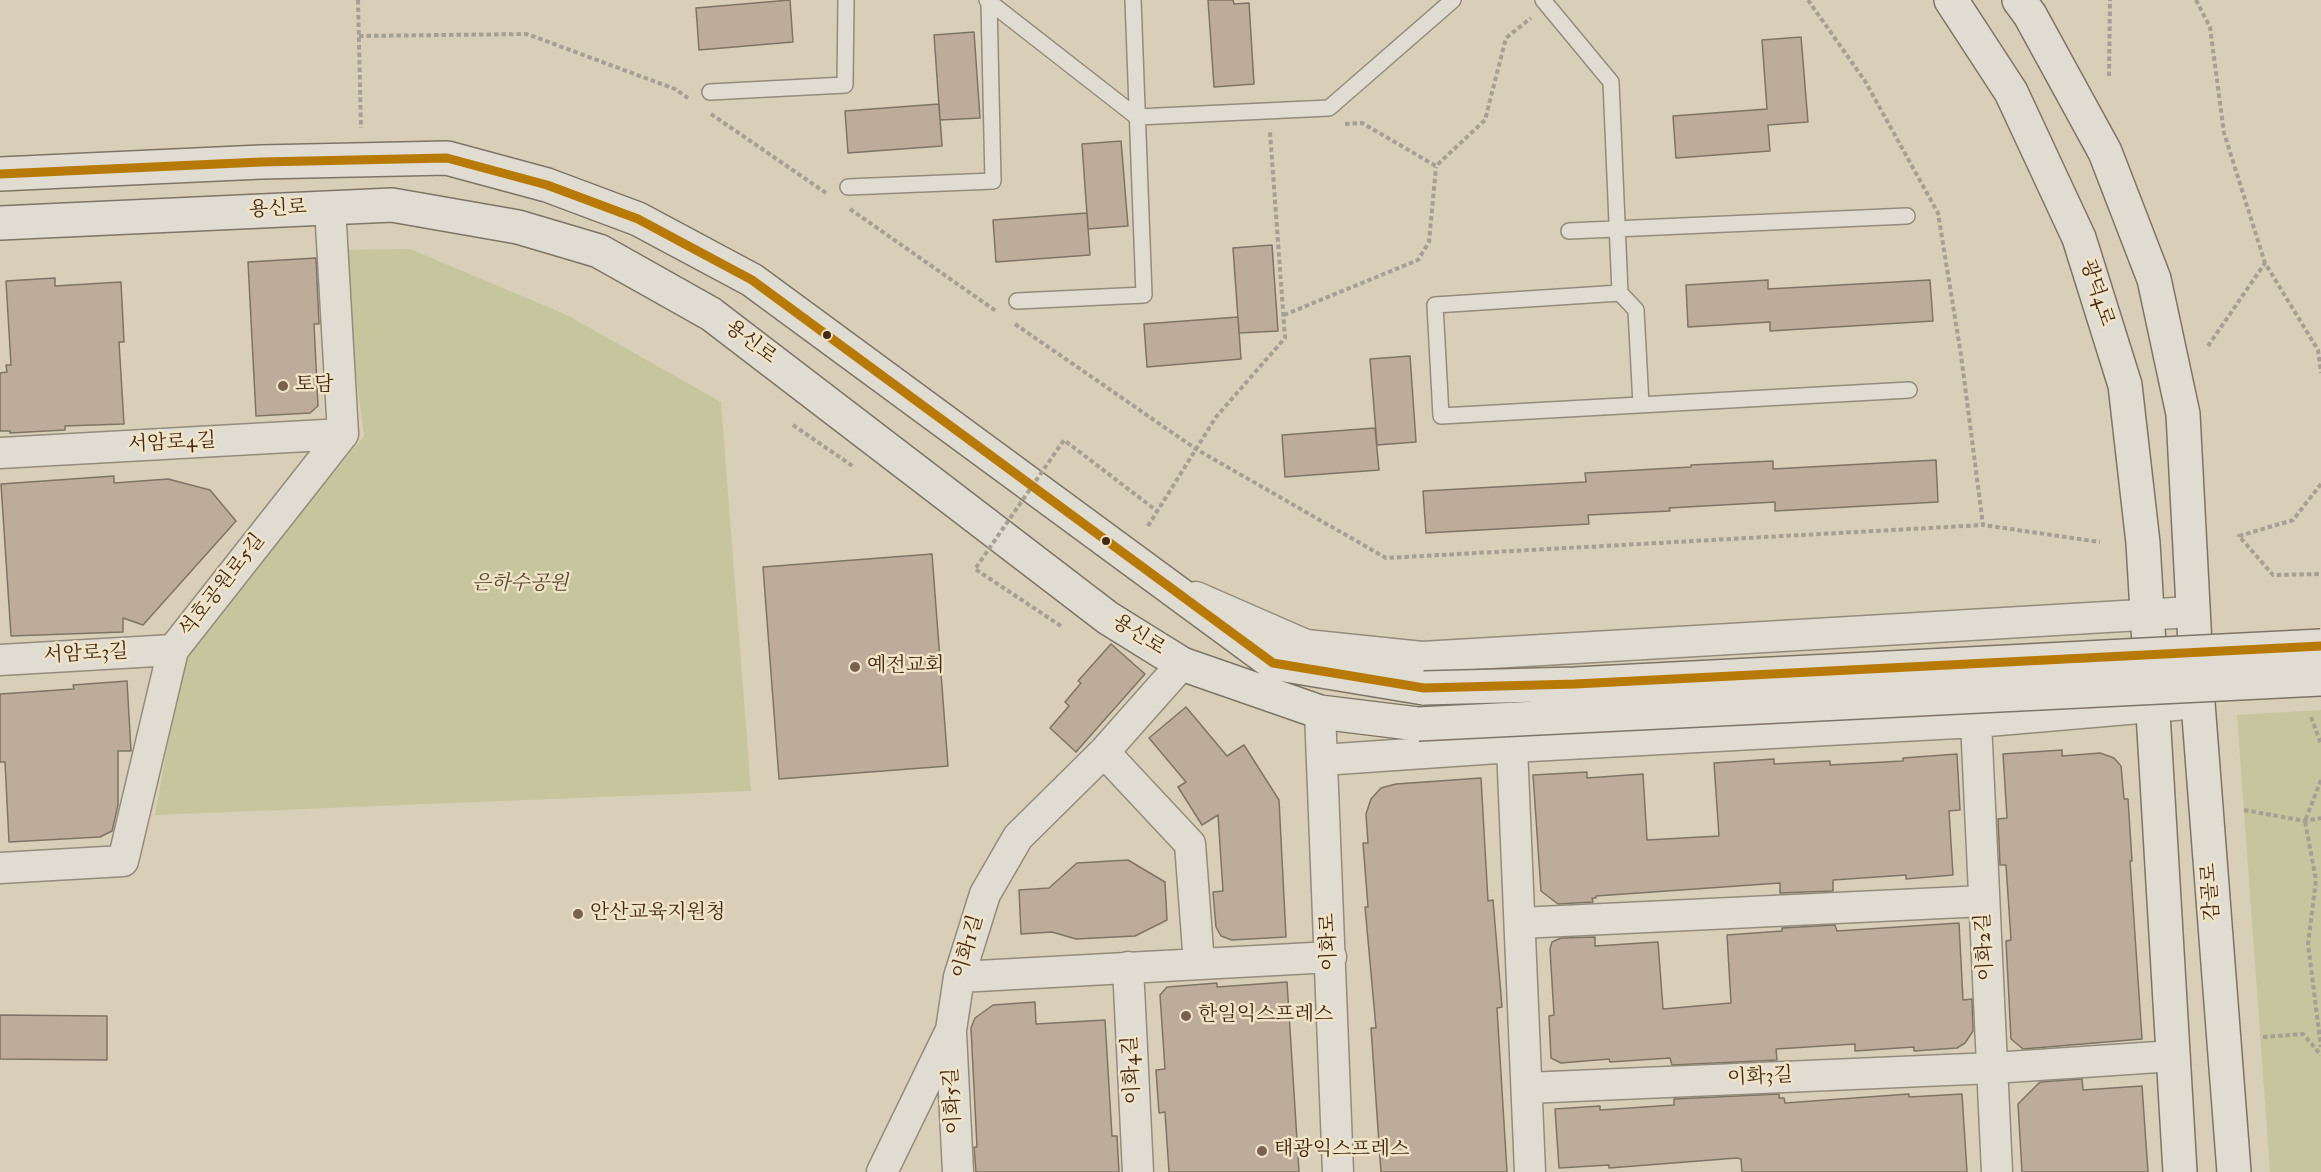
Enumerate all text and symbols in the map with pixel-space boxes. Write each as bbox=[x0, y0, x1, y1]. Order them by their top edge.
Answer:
street label: 용신로 bbox=[248, 196, 308, 224]
street label: 광덕4로 bbox=[2074, 257, 2118, 329]
street label: 용신로 bbox=[720, 316, 780, 370]
unlabelled marker bbox=[821, 329, 833, 341]
place label: 토담 bbox=[295, 374, 334, 398]
marker: 토담 bbox=[276, 379, 290, 393]
street label: 서암로4길 bbox=[127, 430, 217, 458]
street label: 석호공원로5길 bbox=[175, 529, 271, 643]
unlabelled marker bbox=[1100, 535, 1112, 547]
park label: 은하수공원 bbox=[472, 573, 568, 597]
street label: 용신로 bbox=[1107, 610, 1169, 662]
street label: 서암로3길 bbox=[43, 641, 129, 669]
place label: 예전교회 bbox=[867, 655, 944, 679]
marker: 예전교회 bbox=[848, 660, 862, 674]
street label: 감골로 bbox=[2198, 862, 2226, 922]
place label: 안산교육지원청 bbox=[590, 902, 725, 926]
marker: 안산교육지원청 bbox=[571, 907, 585, 921]
street label: 이화1길 bbox=[948, 912, 990, 982]
street label: 이화2길 bbox=[1972, 912, 2000, 982]
street label: 이화로 bbox=[1317, 913, 1343, 971]
place label: 한일익스프레스 bbox=[1198, 1004, 1333, 1028]
marker: 한일익스프레스 bbox=[1179, 1009, 1193, 1023]
street label: 이화4길 bbox=[1119, 1035, 1147, 1105]
street label: 이화3길 bbox=[1727, 1064, 1793, 1092]
street label: 이화5길 bbox=[940, 1067, 968, 1135]
place label: 태광익스프레스 bbox=[1274, 1139, 1409, 1163]
marker: 태광익스프레스 bbox=[1255, 1144, 1269, 1158]

